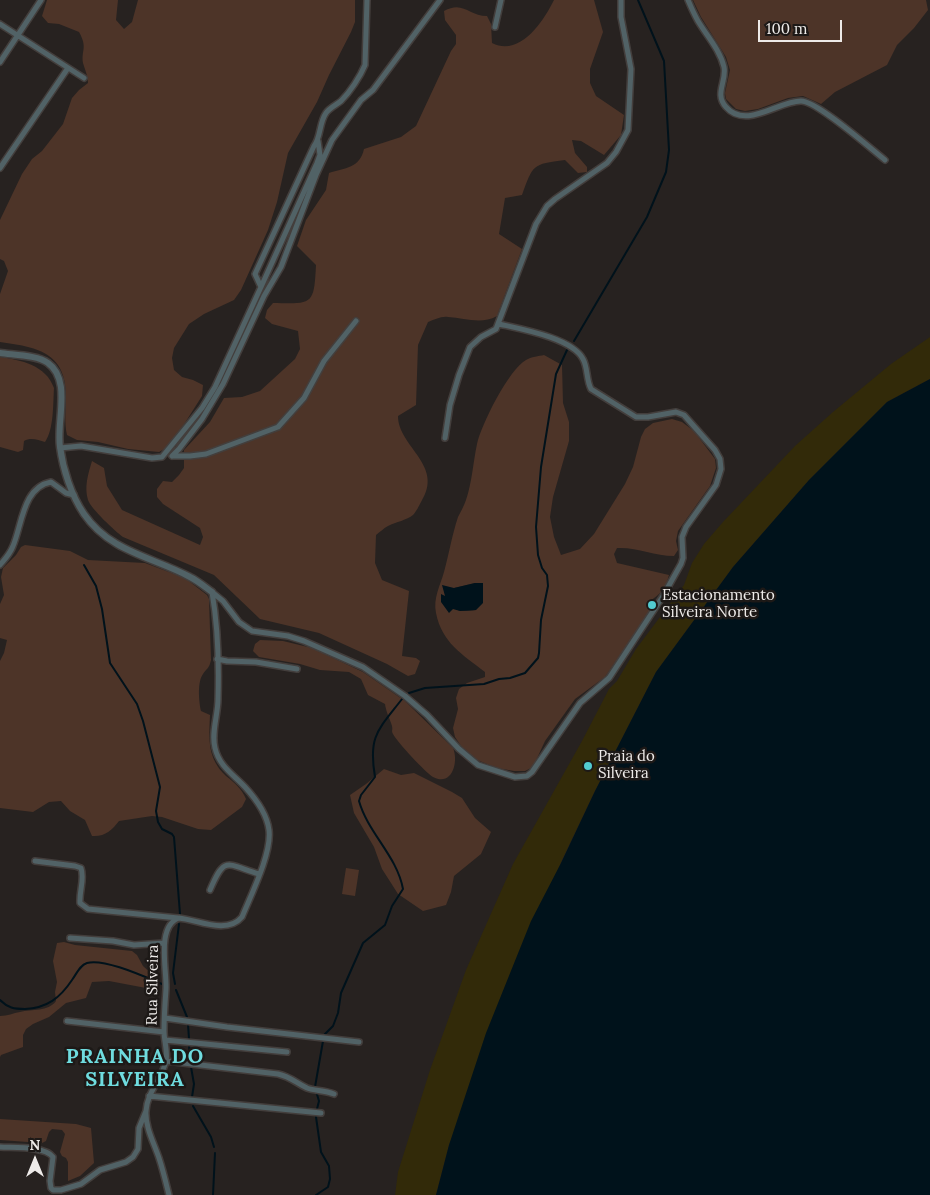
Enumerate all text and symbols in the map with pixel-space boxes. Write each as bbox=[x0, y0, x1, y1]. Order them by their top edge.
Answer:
scale bar bbox=[760, 10, 844, 42]
text: 100 m bbox=[766, 19, 807, 38]
place label: Estacionamento Silveira Norte bbox=[662, 587, 775, 622]
marker: Estacionamento Silveira Norte bbox=[646, 599, 658, 611]
place label: Praia do Silveira bbox=[598, 748, 655, 783]
marker: Praia do Silveira bbox=[582, 760, 594, 772]
street label: Rua Silveira bbox=[143, 945, 163, 1025]
district label: PRAINHA DO SILVEIRA bbox=[65, 1045, 205, 1092]
north arrow bbox=[10, 1135, 60, 1185]
text: N bbox=[30, 1136, 40, 1154]

